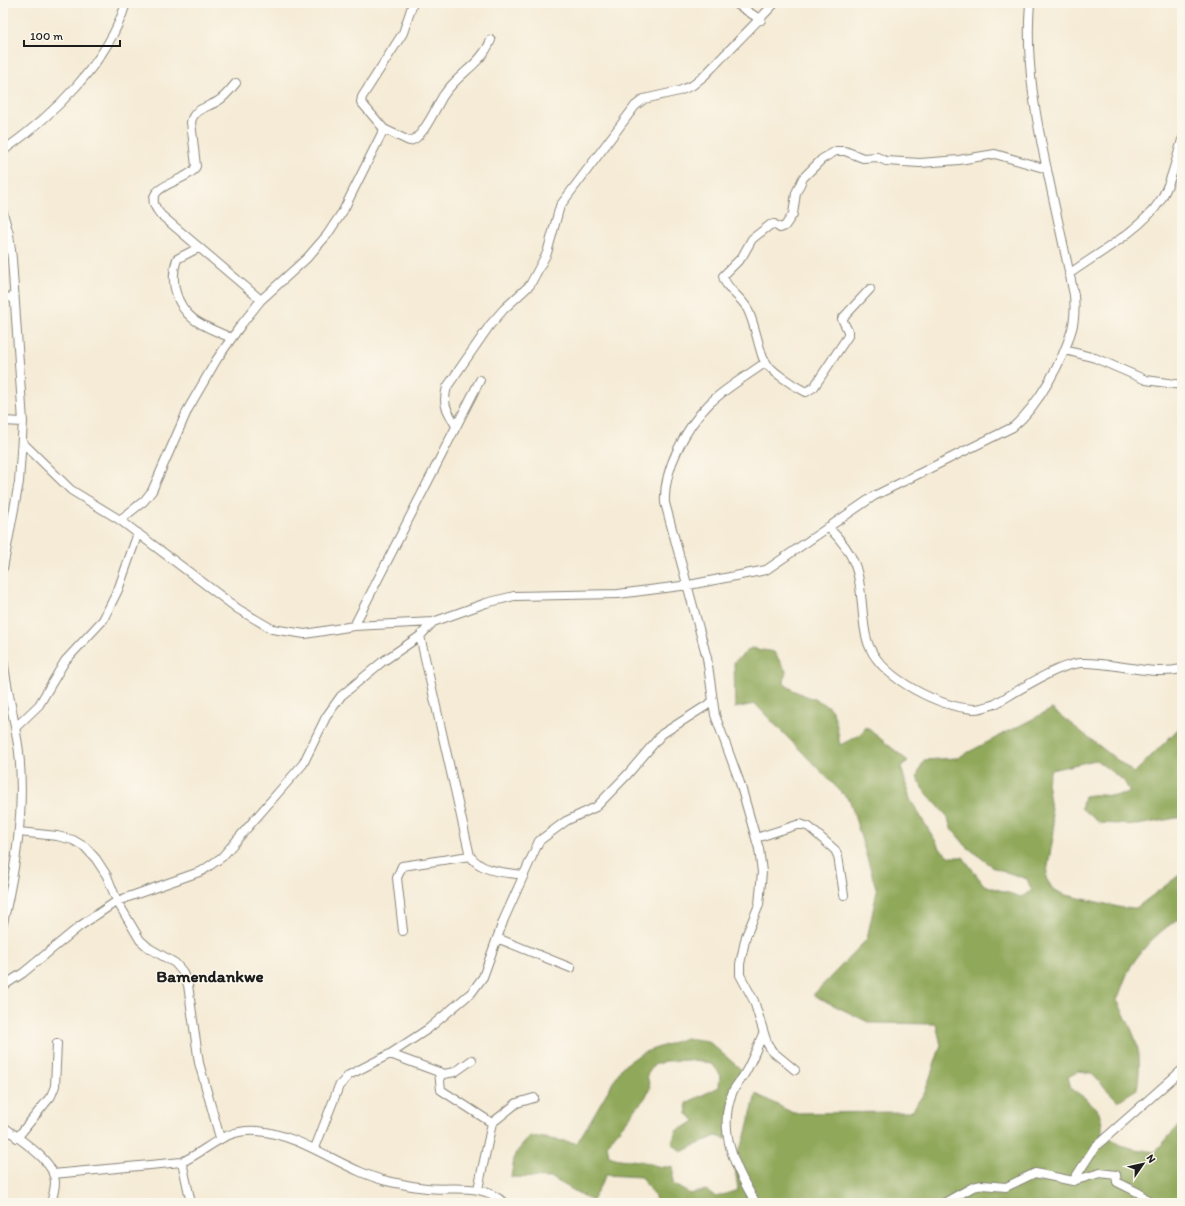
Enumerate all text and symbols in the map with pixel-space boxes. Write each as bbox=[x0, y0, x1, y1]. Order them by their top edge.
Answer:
scale bar bbox=[24, 22, 120, 48]
text: 100 m bbox=[30, 29, 63, 43]
district label: Bamendankwe bbox=[156, 966, 264, 986]
north arrow bbox=[1123, 1144, 1163, 1184]
text: N bbox=[1143, 1152, 1158, 1165]

